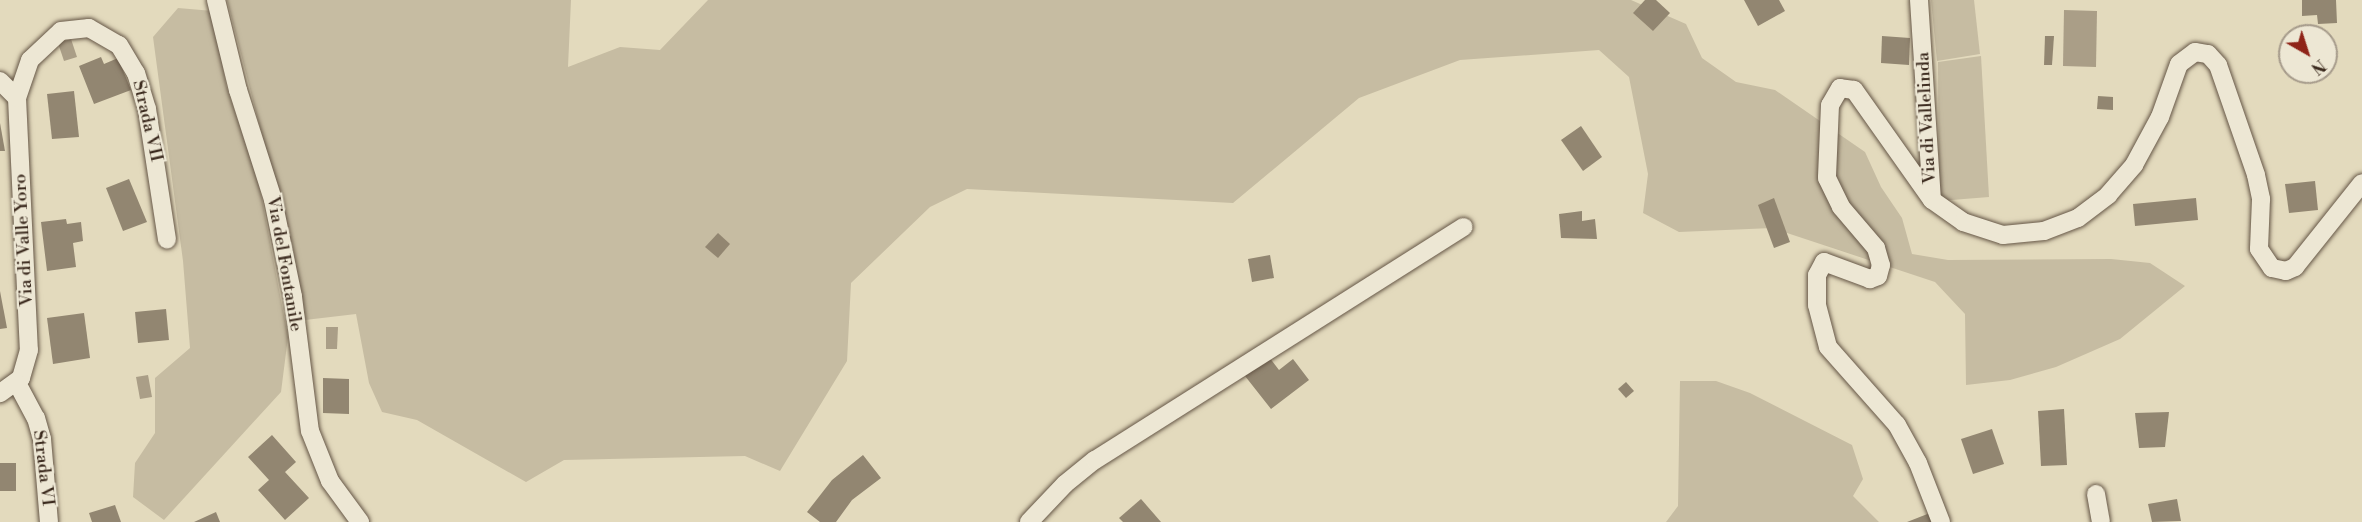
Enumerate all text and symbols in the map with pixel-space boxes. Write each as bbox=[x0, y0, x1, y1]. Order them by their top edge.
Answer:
north arrow bbox=[2278, 24, 2338, 84]
street label: Via di Vallelinda bbox=[1913, 52, 1941, 184]
text: N bbox=[2307, 55, 2329, 78]
street label: Strada VII bbox=[127, 78, 167, 164]
street label: Via di Valle Yoro bbox=[10, 173, 38, 307]
street label: Via del Fontanile bbox=[261, 195, 307, 333]
street label: Strada VI bbox=[28, 429, 58, 507]

